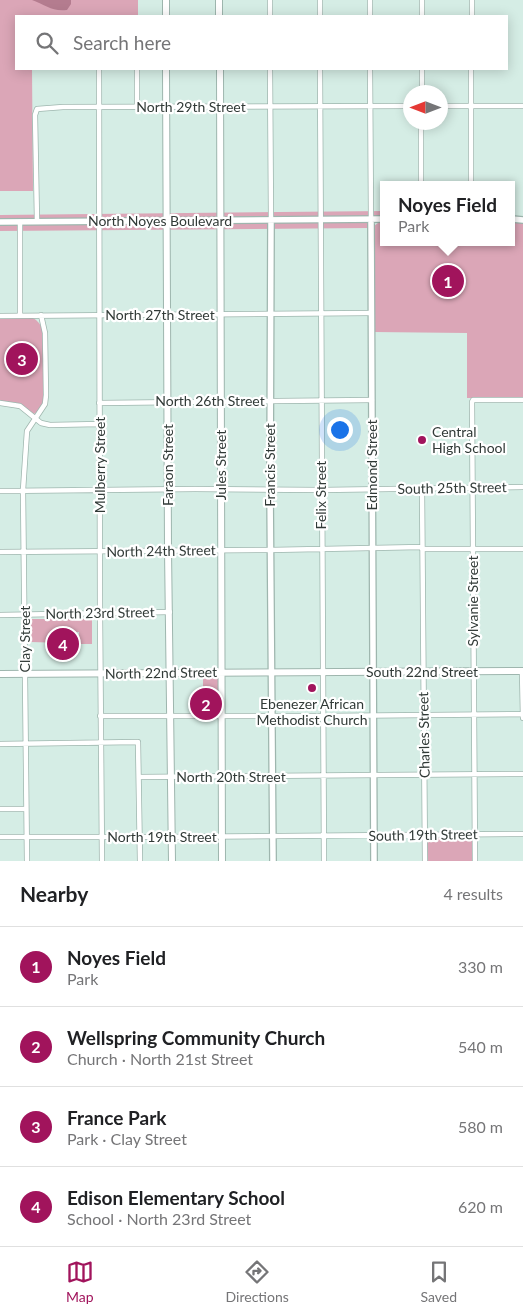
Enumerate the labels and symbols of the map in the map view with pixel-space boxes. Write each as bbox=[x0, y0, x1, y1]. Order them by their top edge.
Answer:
north arrow bbox=[403, 85, 448, 130]
street label: North 29th Street bbox=[136, 98, 246, 115]
street label: North Noyes Boulevard bbox=[88, 212, 232, 229]
pin: 1 bbox=[432, 262, 464, 300]
street label: North 27th Street bbox=[105, 306, 215, 323]
pin: 3 bbox=[6, 340, 38, 378]
street label: North 26th Street bbox=[155, 392, 265, 409]
street label: Mulberry Street bbox=[91, 417, 108, 513]
your location bbox=[327, 417, 353, 443]
street label: Edmond Street bbox=[363, 419, 380, 511]
street label: Francis Street bbox=[261, 423, 278, 507]
place label: Central High School bbox=[432, 423, 506, 456]
street label: Faraon Street bbox=[159, 424, 176, 506]
street label: Jules Street bbox=[212, 430, 229, 500]
marker: Central High School bbox=[416, 434, 428, 446]
street label: Felix Street bbox=[312, 461, 329, 529]
street label: South 25th Street bbox=[397, 478, 507, 497]
street label: North 24th Street bbox=[106, 541, 216, 560]
street label: Sylvanie Street bbox=[464, 556, 481, 646]
street label: North 23rd Street bbox=[45, 603, 155, 622]
street label: Clay Street bbox=[16, 606, 33, 672]
pin: 4 bbox=[47, 625, 79, 663]
street label: North 22nd Street bbox=[105, 663, 217, 682]
street label: South 22nd Street bbox=[366, 663, 478, 680]
marker: Ebenezer African Methodist Church bbox=[306, 682, 318, 694]
pin: 2 bbox=[190, 685, 222, 723]
street label: Charles Street bbox=[414, 692, 433, 778]
place label: Ebenezer African Methodist Church bbox=[256, 695, 368, 728]
street label: North 20th Street bbox=[176, 768, 286, 785]
street label: South 19th Street bbox=[368, 825, 478, 844]
street label: North 19th Street bbox=[107, 828, 217, 845]

